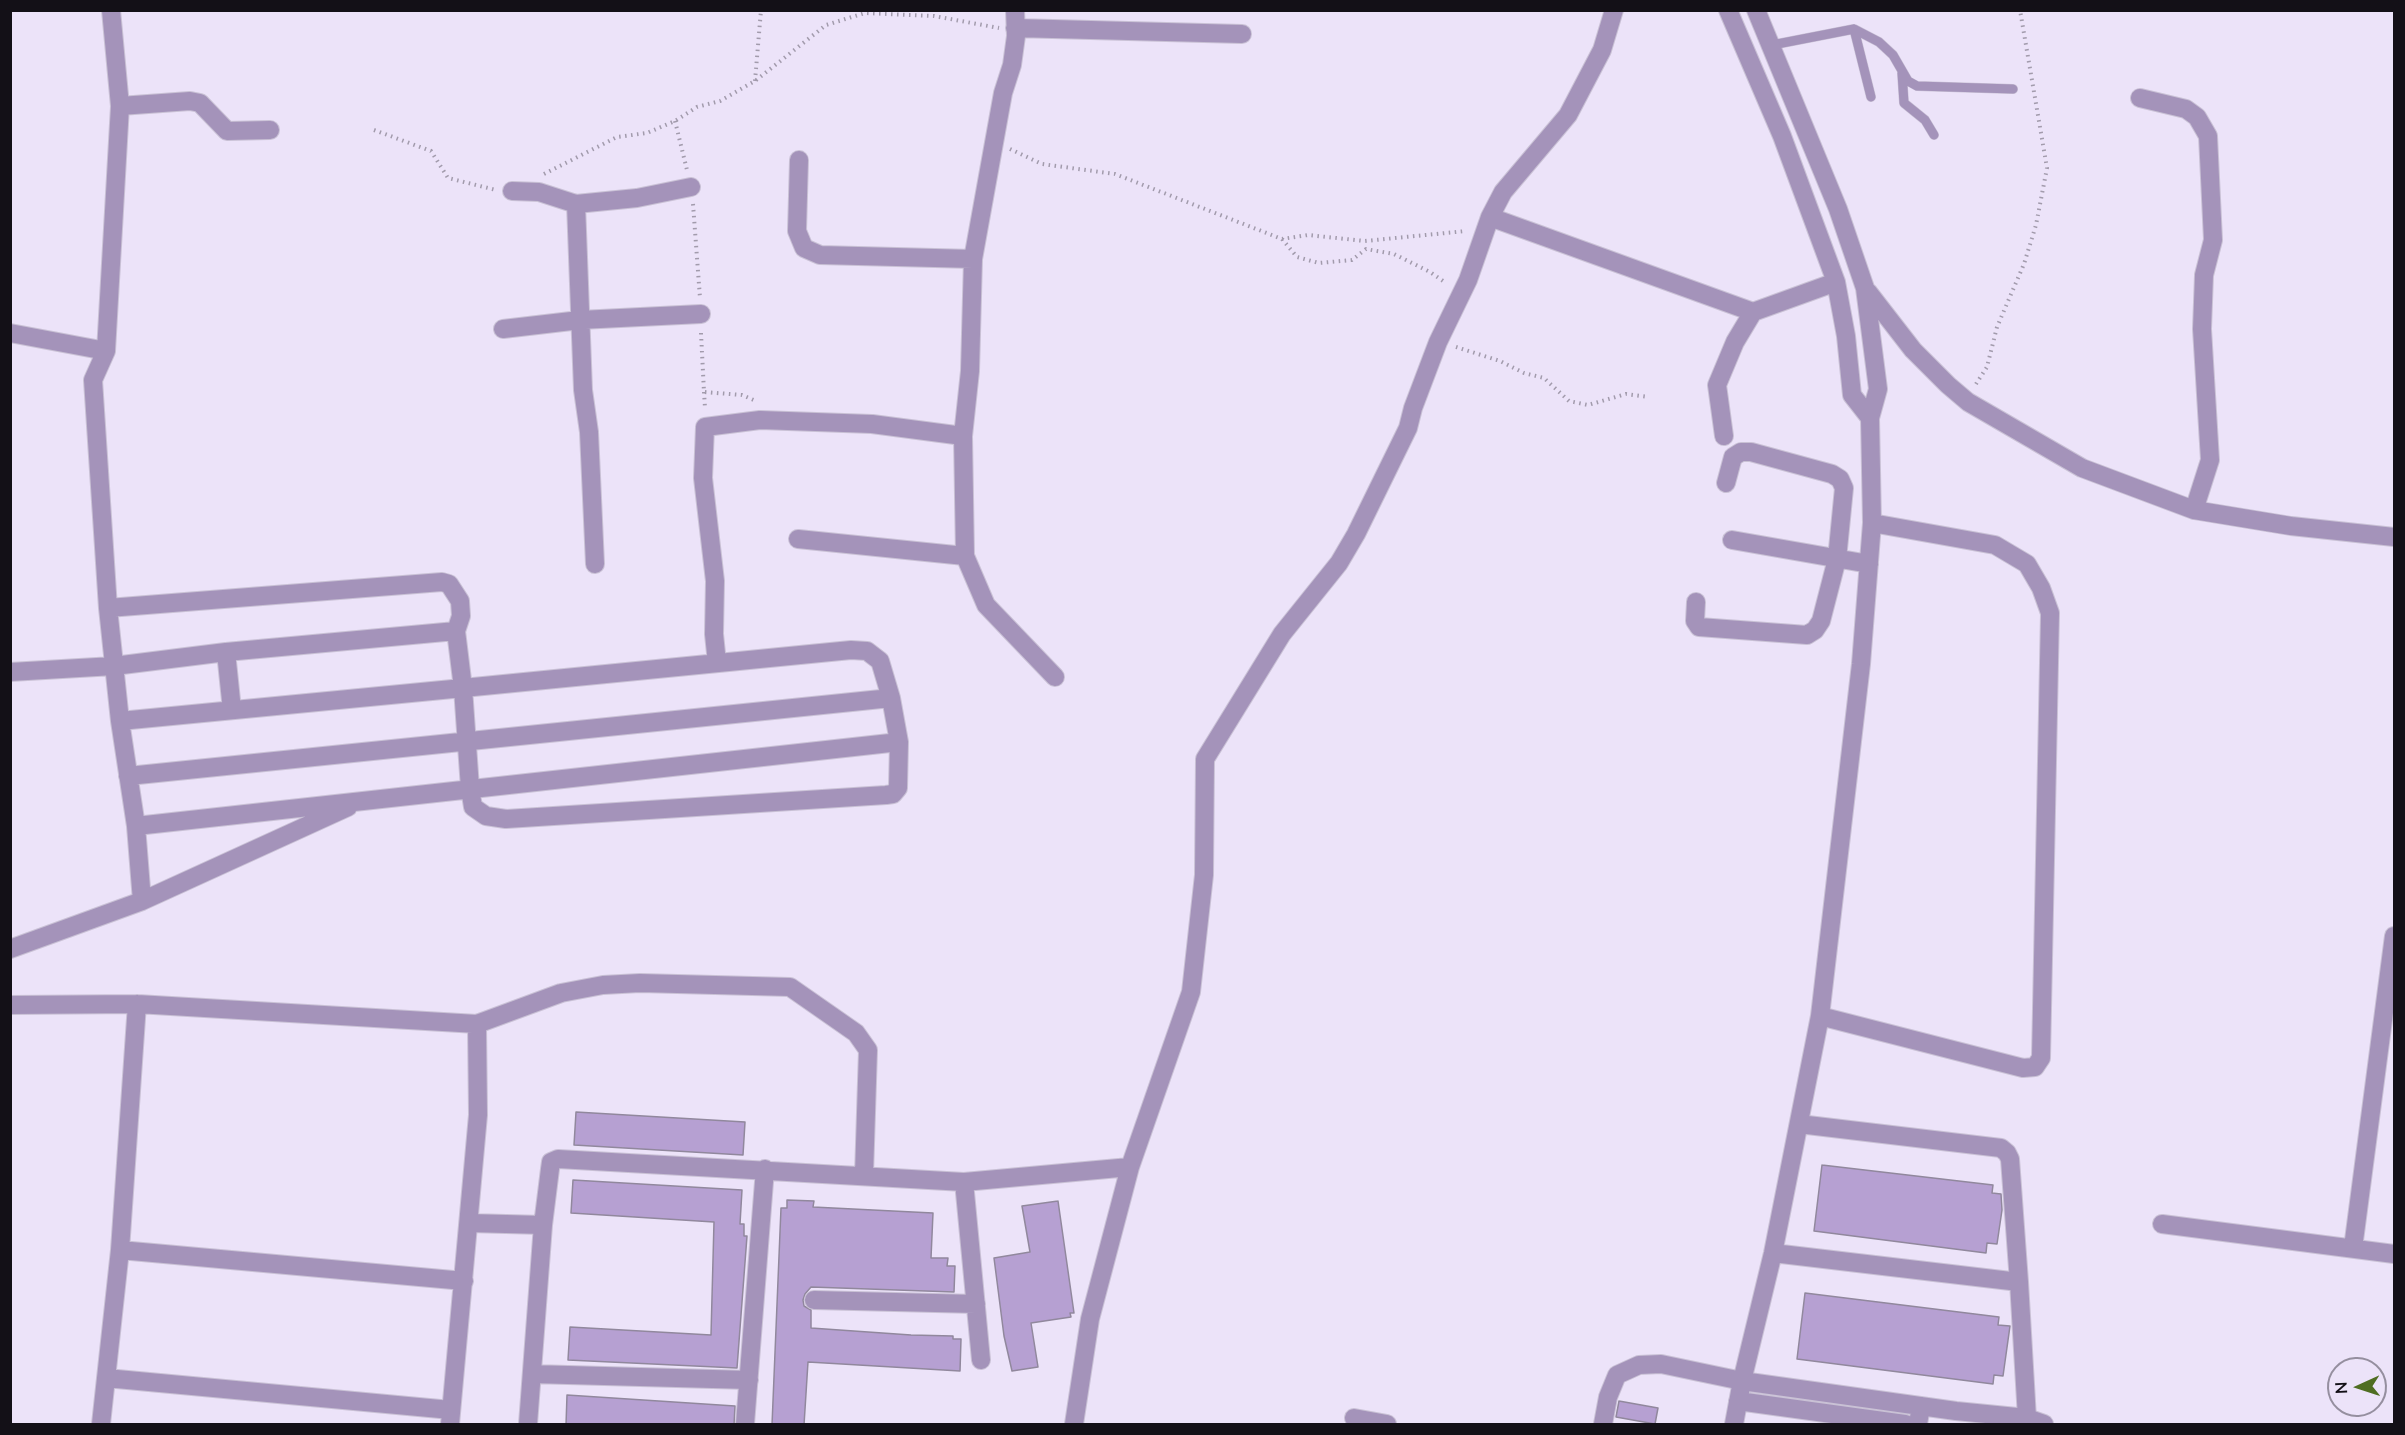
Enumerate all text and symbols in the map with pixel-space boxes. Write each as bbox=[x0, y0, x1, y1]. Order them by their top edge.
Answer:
north arrow bbox=[2327, 1357, 2387, 1417]
text: N bbox=[2331, 1381, 2350, 1395]

